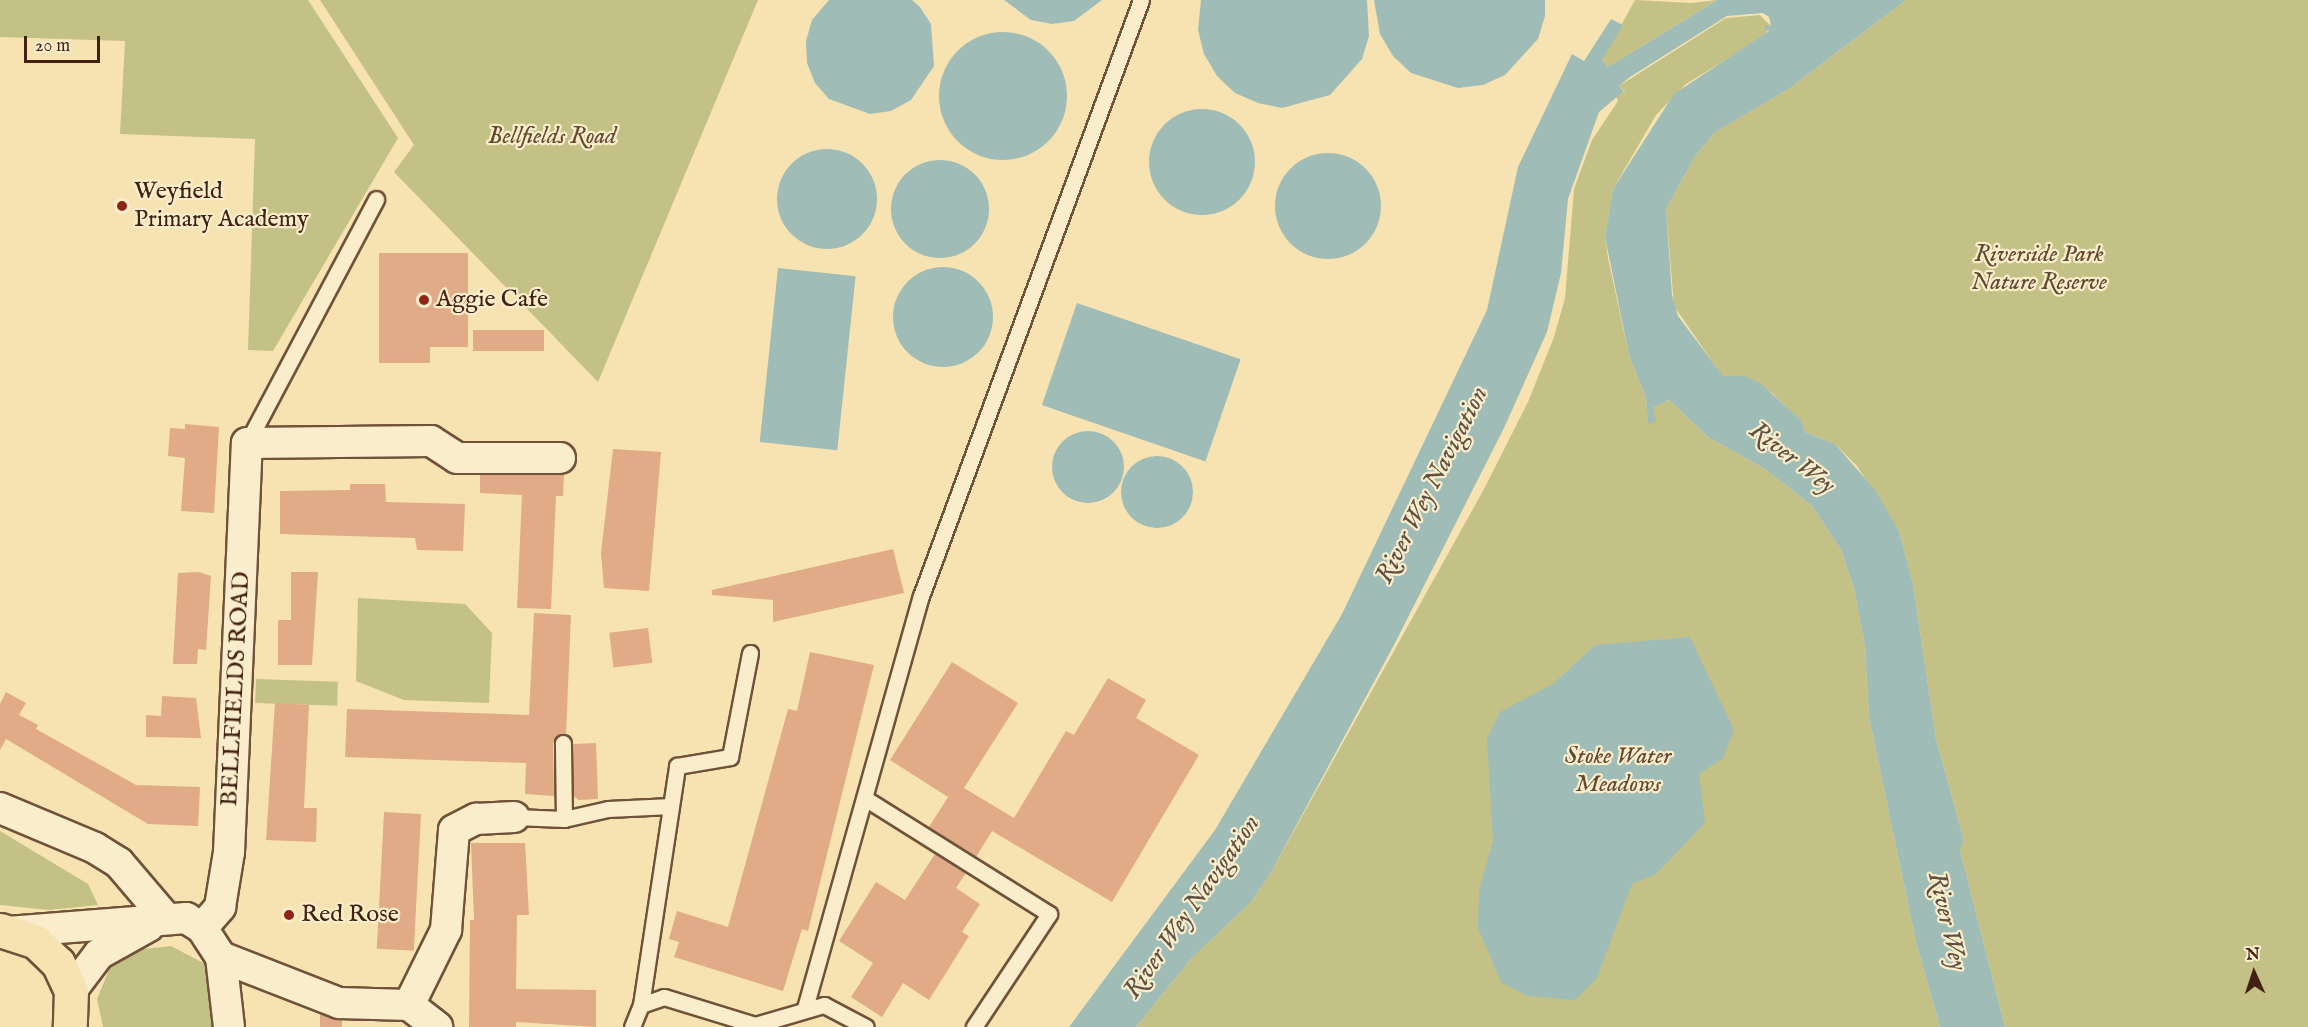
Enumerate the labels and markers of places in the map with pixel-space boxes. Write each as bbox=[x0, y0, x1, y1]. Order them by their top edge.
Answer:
place label: Weyfield Primary Academy bbox=[134, 178, 309, 234]
marker: Weyfield Primary Academy bbox=[115, 199, 129, 213]
place label: Aggie Cafe bbox=[436, 286, 548, 314]
marker: Aggie Cafe bbox=[417, 293, 431, 307]
place label: Red Rose bbox=[301, 901, 399, 929]
marker: Red Rose bbox=[282, 908, 296, 922]

